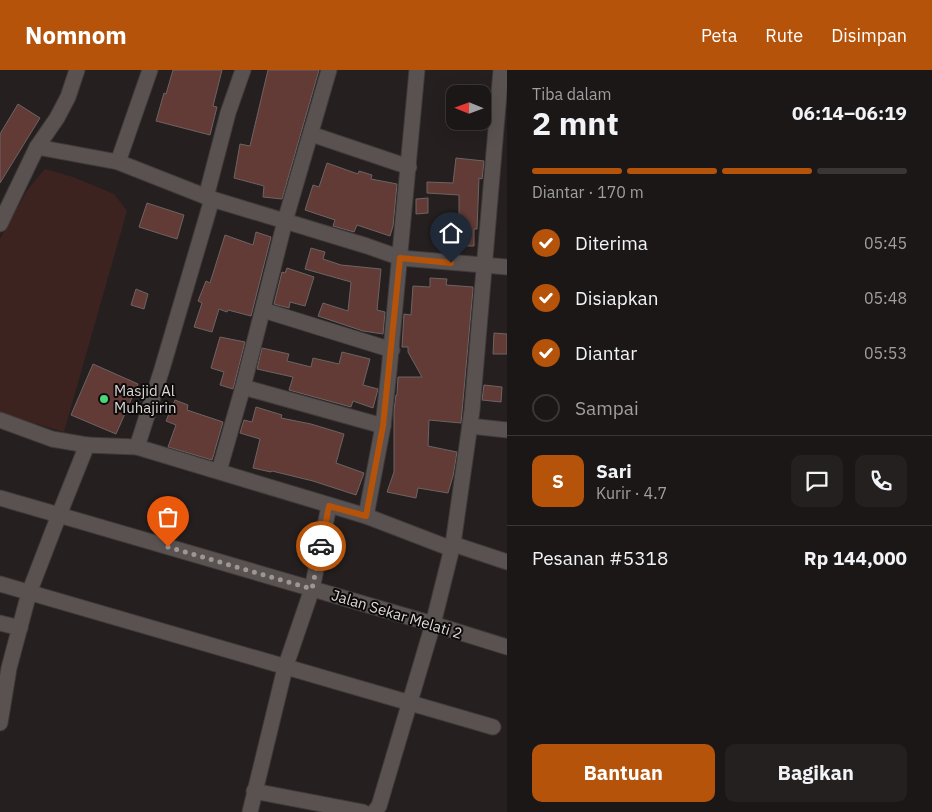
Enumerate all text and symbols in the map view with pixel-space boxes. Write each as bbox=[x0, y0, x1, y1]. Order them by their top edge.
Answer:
text: Nomnom bbox=[25, 19, 127, 51]
text: Peta bbox=[701, 24, 737, 47]
text: Rute bbox=[765, 24, 803, 47]
text: Disimpan bbox=[831, 24, 907, 47]
text: Tiba dalam bbox=[532, 84, 611, 104]
north arrow bbox=[446, 85, 491, 130]
map controls bbox=[446, 85, 491, 130]
text: 06:14–06:19 bbox=[792, 101, 907, 125]
text: 2 mnt bbox=[532, 102, 619, 144]
text: Diantar · 170 m bbox=[532, 182, 644, 202]
pin bbox=[430, 212, 472, 263]
icon: home bbox=[437, 219, 465, 247]
icon: check bbox=[532, 229, 560, 257]
text: Diterima bbox=[575, 231, 648, 255]
text: 05:45 bbox=[864, 233, 907, 253]
icon: check bbox=[532, 284, 560, 312]
text: Disiapkan bbox=[575, 286, 659, 310]
text: 05:48 bbox=[864, 288, 907, 308]
icon: check bbox=[532, 339, 560, 367]
text: Diantar bbox=[575, 341, 637, 365]
text: 05:53 bbox=[864, 343, 907, 363]
place label: Masjid Al Muhajirin bbox=[114, 381, 177, 417]
marker: Masjid Al Muhajirin bbox=[98, 393, 110, 405]
text: Sampai bbox=[575, 396, 639, 420]
button: chat bbox=[791, 455, 843, 507]
button: phone bbox=[855, 455, 907, 507]
text: Sari bbox=[596, 459, 632, 483]
text: S bbox=[552, 469, 564, 493]
text: Kurir · 4.7 bbox=[596, 483, 667, 503]
pin bbox=[147, 496, 189, 547]
icon: bag bbox=[154, 503, 182, 531]
courier bbox=[296, 521, 346, 571]
icon: car bbox=[307, 532, 335, 560]
text: Pesanan #5318 bbox=[532, 546, 668, 570]
text: Rp 144,000 bbox=[804, 546, 907, 570]
street label: Jalan Sekar Melati 2 bbox=[329, 585, 465, 643]
button: Bantuan bbox=[532, 744, 715, 802]
button: Bagikan bbox=[725, 744, 907, 802]

